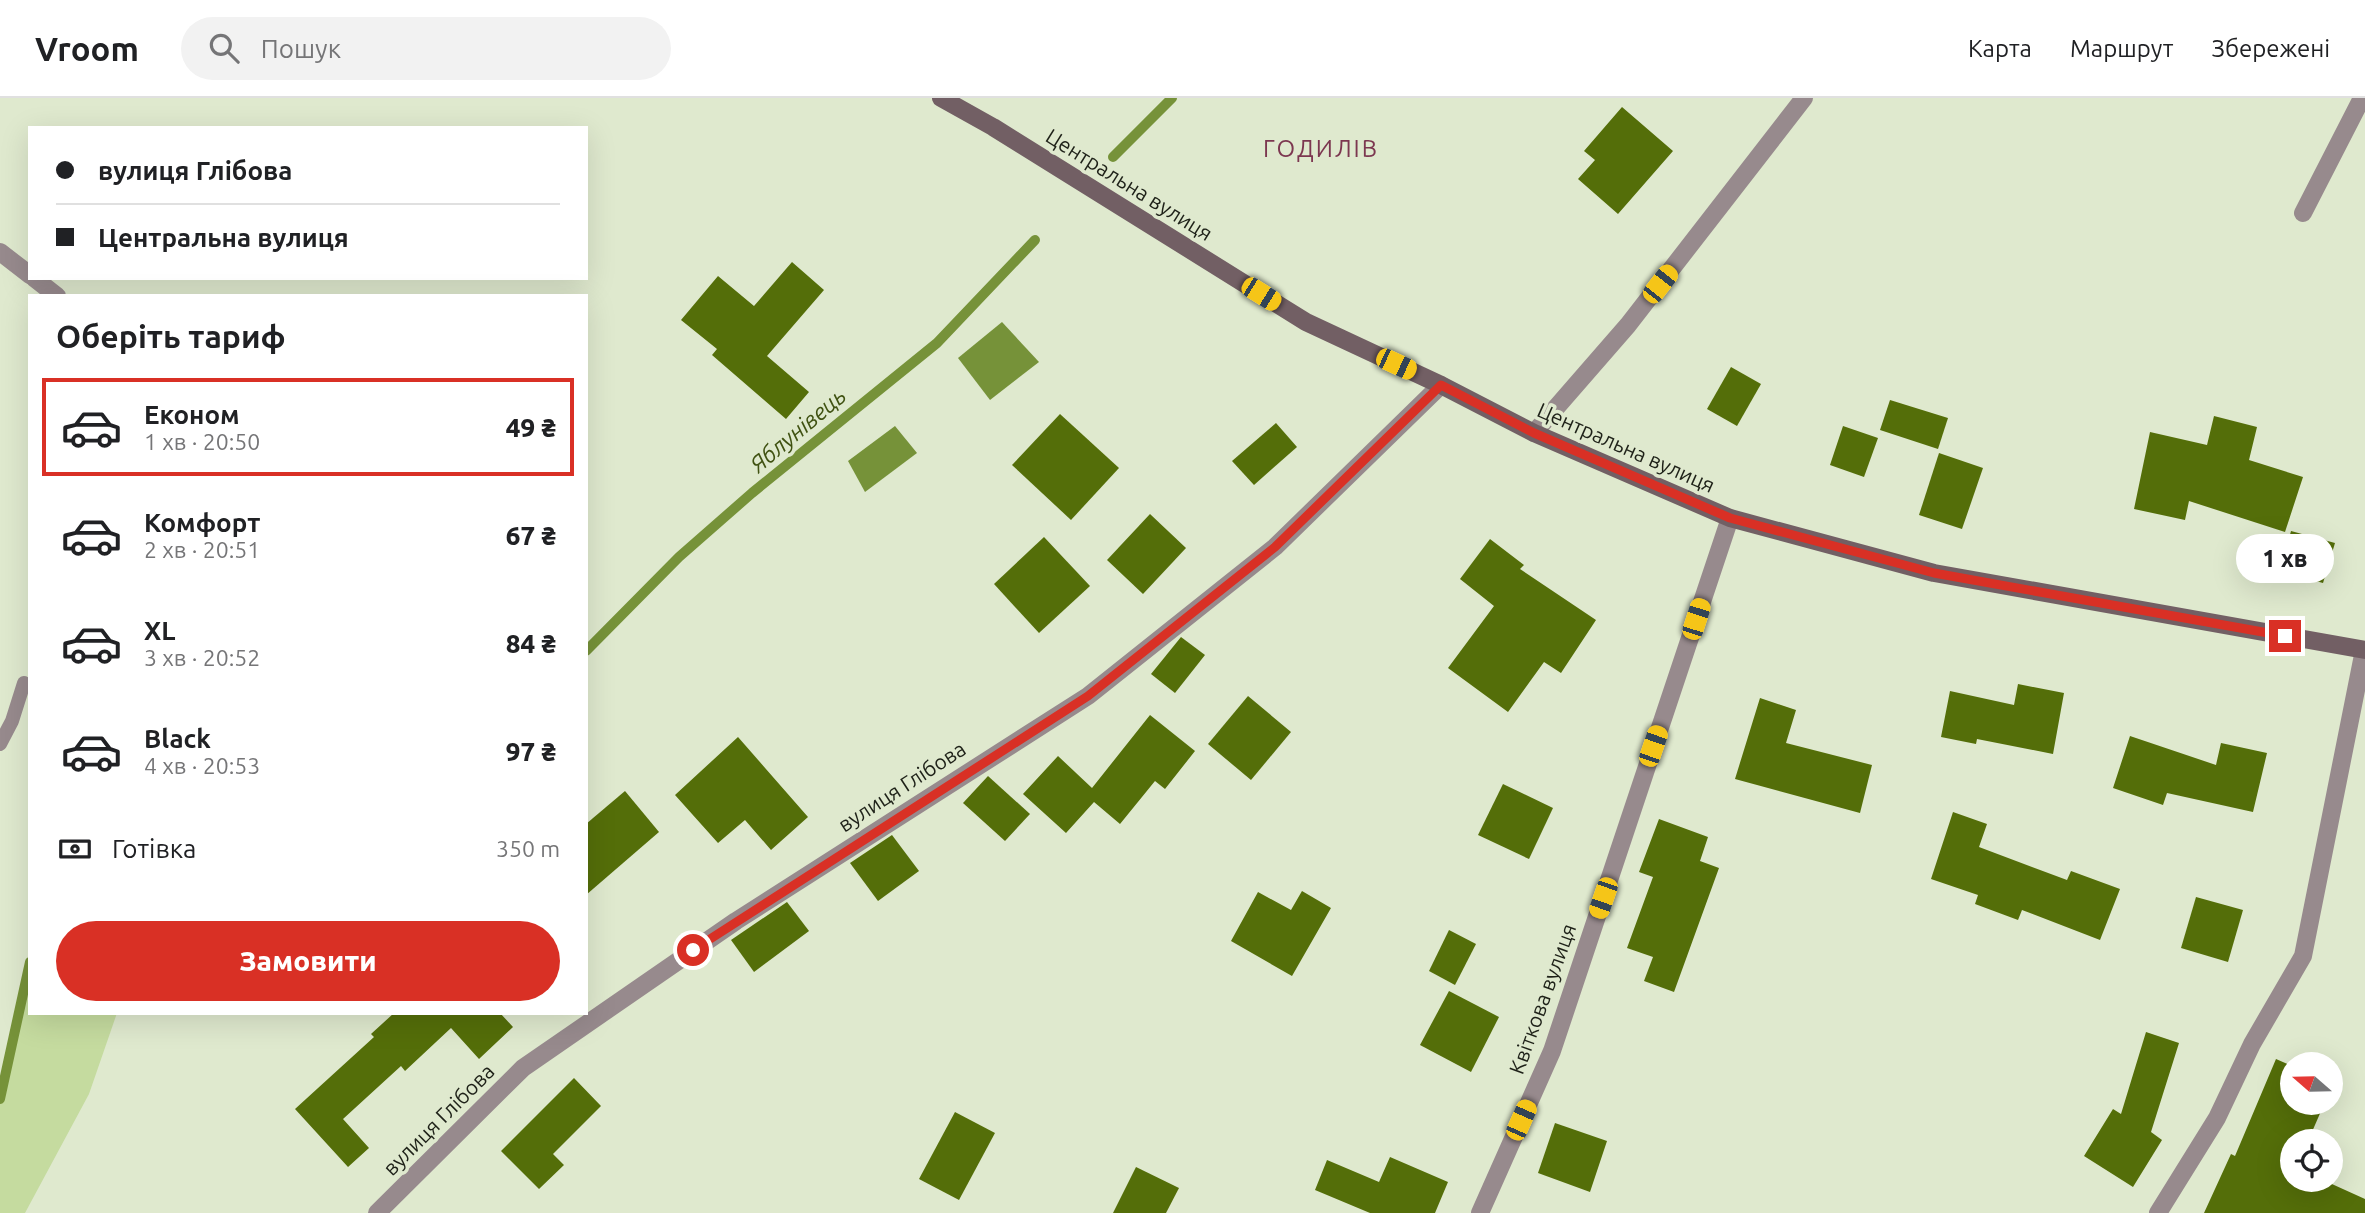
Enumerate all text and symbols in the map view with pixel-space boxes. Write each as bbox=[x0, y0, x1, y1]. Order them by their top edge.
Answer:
search box bbox=[181, 17, 671, 80]
icon: search bbox=[205, 29, 243, 67]
text: Vroom bbox=[35, 30, 139, 67]
text: Пошук bbox=[261, 34, 341, 63]
text: Карта bbox=[1968, 35, 2032, 62]
text: Маршрут bbox=[2070, 35, 2173, 62]
text: Збережені bbox=[2211, 35, 2330, 62]
street label: Центральна вулиця bbox=[1042, 123, 1217, 245]
district label: ГОДИЛІВ bbox=[1263, 135, 1379, 162]
text: вулиця Глібова bbox=[98, 156, 292, 185]
text: Центральна вулиця bbox=[98, 223, 349, 252]
car bbox=[1639, 261, 1682, 307]
car bbox=[1238, 274, 1285, 314]
text: Оберіть тариф bbox=[56, 318, 286, 354]
car bbox=[1373, 346, 1420, 382]
water label: Яблунівець bbox=[744, 382, 850, 477]
icon: car bbox=[60, 396, 123, 459]
street label: Центральна вулиця bbox=[1534, 397, 1719, 497]
text: Економ bbox=[144, 400, 240, 429]
text: 49 ₴ bbox=[506, 413, 556, 442]
text: 1 хв · 20:50 bbox=[144, 429, 260, 454]
icon: car bbox=[60, 504, 123, 567]
text: Комфорт bbox=[144, 508, 260, 537]
text: 67 ₴ bbox=[506, 521, 556, 550]
callout: 1 хв bbox=[2236, 534, 2334, 584]
text: 2 хв · 20:51 bbox=[144, 537, 260, 562]
text: 1 хв bbox=[2263, 546, 2308, 571]
car bbox=[1680, 596, 1713, 642]
icon: car bbox=[60, 612, 123, 675]
text: XL bbox=[144, 616, 175, 645]
route end bbox=[2269, 620, 2301, 652]
text: 84 ₴ bbox=[506, 629, 556, 658]
text: 3 хв · 20:52 bbox=[144, 645, 260, 670]
icon: car bbox=[60, 720, 123, 783]
car bbox=[1637, 723, 1670, 769]
text: Black bbox=[144, 724, 211, 753]
street label: вулиця Глібова bbox=[833, 736, 970, 836]
text: 97 ₴ bbox=[506, 737, 556, 766]
text: 4 хв · 20:53 bbox=[144, 753, 260, 778]
icon: cash bbox=[56, 830, 94, 868]
text: Готівка bbox=[112, 834, 196, 863]
text: 350 m bbox=[496, 836, 560, 861]
car bbox=[1587, 875, 1620, 921]
street label: Квіткова вулиця bbox=[1504, 920, 1580, 1077]
button: Замовити bbox=[56, 921, 560, 1001]
route start bbox=[677, 934, 709, 966]
north arrow bbox=[2280, 1052, 2343, 1115]
map controls bbox=[2280, 1052, 2343, 1192]
street label: вулиця Глібова bbox=[378, 1059, 499, 1180]
car bbox=[1503, 1097, 1540, 1143]
button: locate bbox=[2280, 1129, 2343, 1192]

